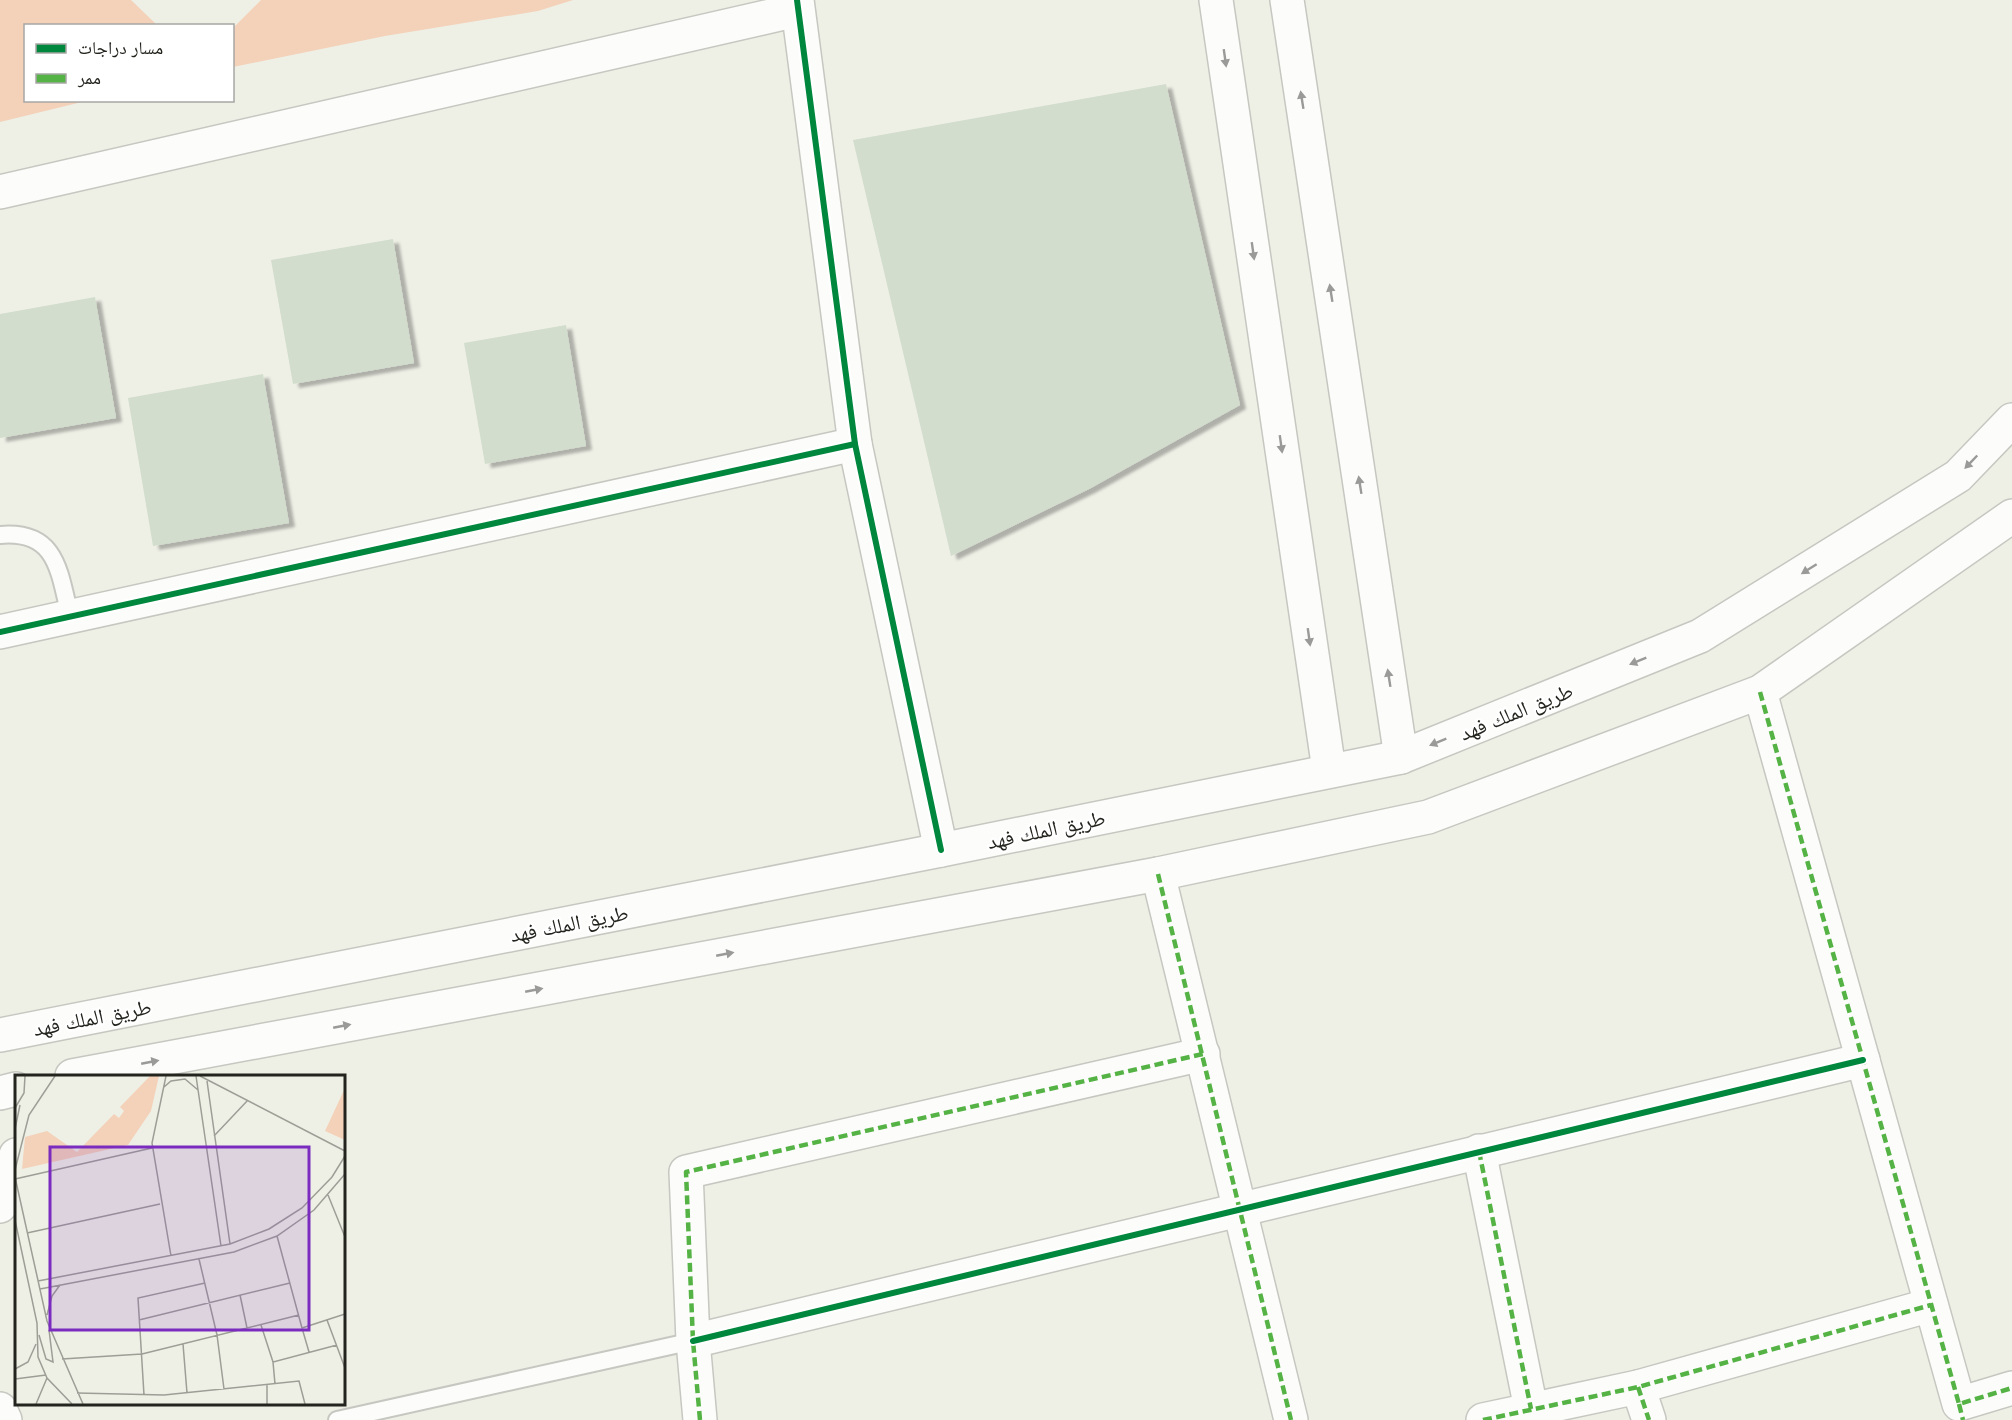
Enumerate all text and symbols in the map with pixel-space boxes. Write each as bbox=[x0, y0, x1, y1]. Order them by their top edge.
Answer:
legend bbox=[24, 24, 234, 102]
text: مسار دراجات bbox=[78, 36, 163, 59]
one-way arrow bbox=[1220, 48, 1229, 67]
text: ممر bbox=[77, 66, 101, 89]
one-way arrow bbox=[1297, 90, 1306, 109]
one-way arrow bbox=[1248, 241, 1257, 260]
one-way arrow bbox=[1327, 283, 1336, 302]
one-way arrow bbox=[1277, 434, 1286, 453]
one-way arrow bbox=[1965, 455, 1979, 469]
one-way arrow bbox=[1356, 476, 1365, 495]
one-way arrow bbox=[1801, 563, 1817, 574]
one-way arrow bbox=[1305, 627, 1314, 646]
one-way arrow bbox=[1629, 657, 1647, 666]
one-way arrow bbox=[1385, 669, 1394, 688]
street label: طريق الملك فهد bbox=[1455, 676, 1577, 746]
one-way arrow bbox=[1428, 737, 1446, 747]
street label: طريق الملك فهد bbox=[985, 804, 1108, 855]
street label: طريق الملك فهد bbox=[508, 899, 631, 948]
one-way arrow bbox=[716, 949, 735, 958]
one-way arrow bbox=[524, 985, 543, 994]
street label: طريق الملك فهد bbox=[31, 993, 154, 1042]
one-way arrow bbox=[333, 1021, 352, 1030]
one-way arrow bbox=[141, 1057, 160, 1066]
inset map bbox=[15, 1075, 345, 1405]

